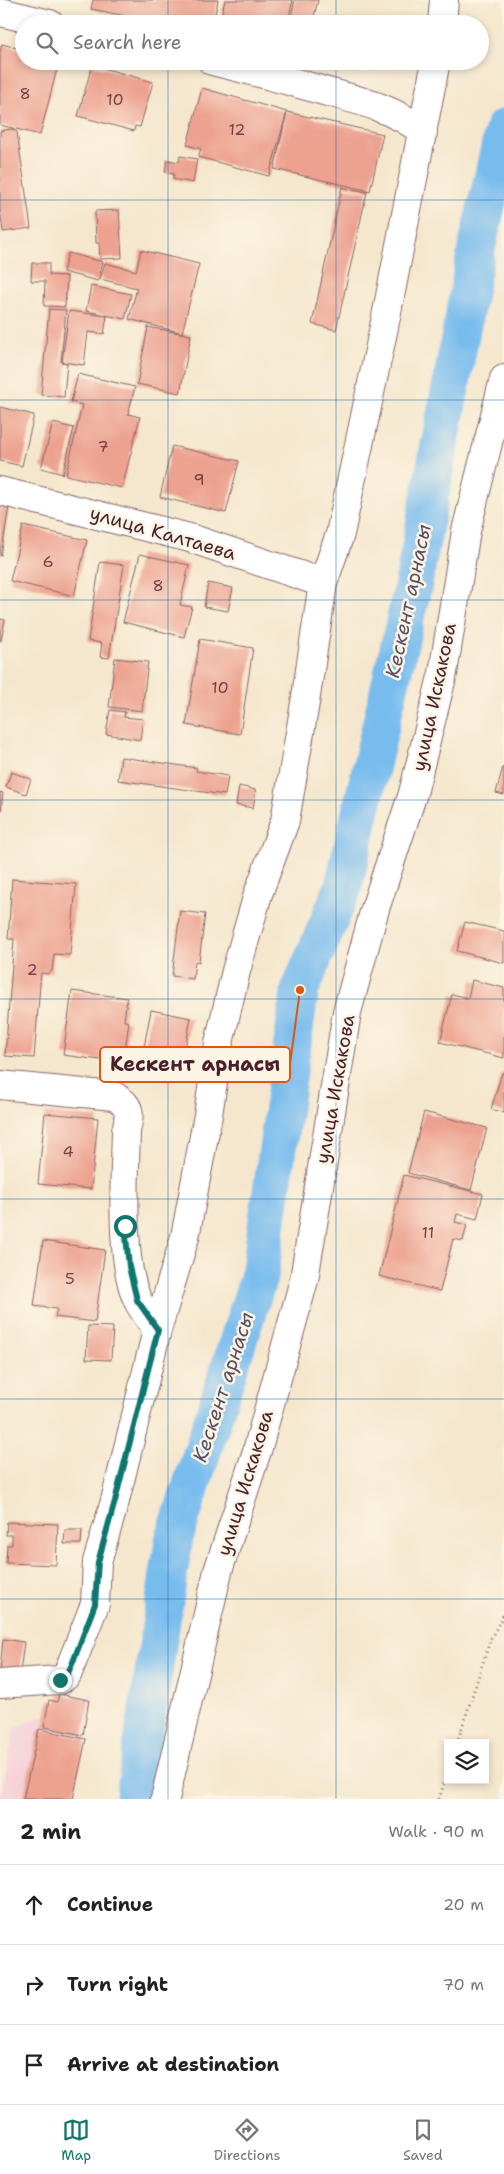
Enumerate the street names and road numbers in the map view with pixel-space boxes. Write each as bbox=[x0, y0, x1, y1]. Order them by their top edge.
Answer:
street label: улица Калтаева bbox=[87, 500, 239, 566]
street label: улица Искакова bbox=[406, 620, 462, 773]
street label: улица Искакова bbox=[310, 1012, 360, 1166]
street label: улица Искакова bbox=[211, 1407, 279, 1559]

